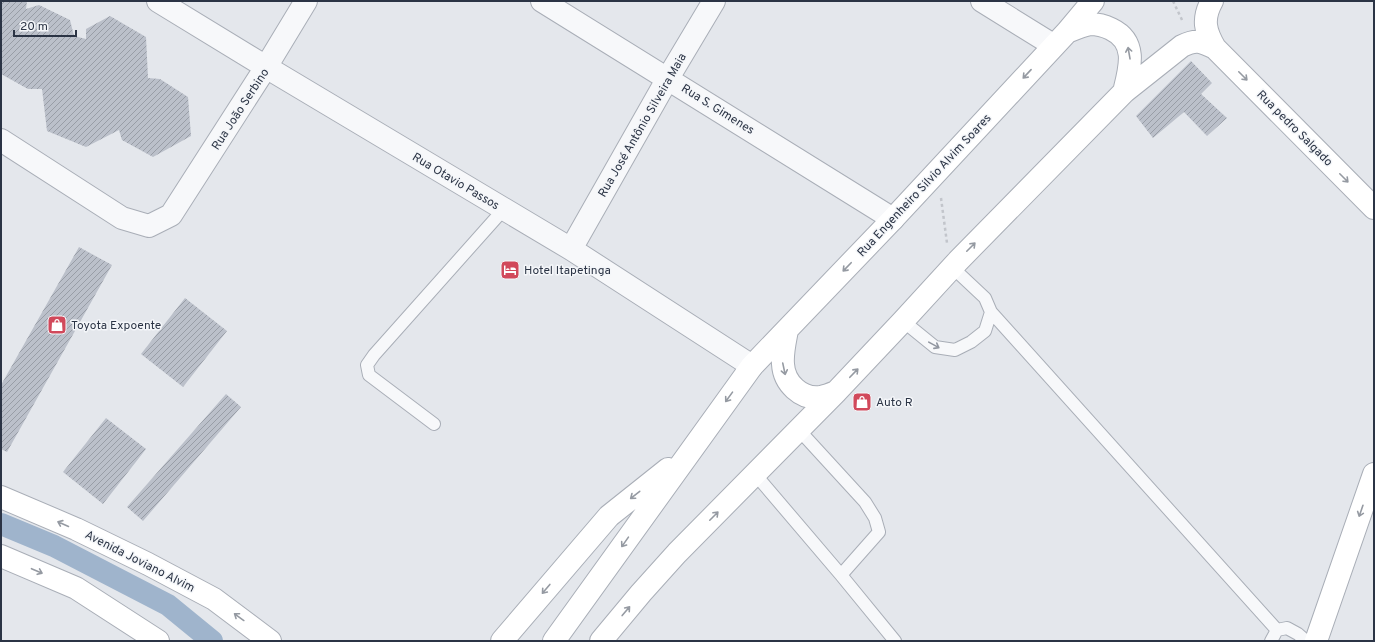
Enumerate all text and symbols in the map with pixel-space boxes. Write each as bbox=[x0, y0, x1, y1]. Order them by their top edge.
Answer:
scale bar bbox=[14, 12, 76, 38]
text: 20 m bbox=[20, 19, 48, 35]
one-way arrow bbox=[1125, 47, 1133, 60]
street label: Rua José Antônio Silveira Maia bbox=[595, 50, 691, 201]
street label: Rua João Serbino bbox=[208, 65, 273, 154]
one-way arrow bbox=[1022, 69, 1031, 79]
one-way arrow bbox=[1238, 71, 1248, 81]
street label: Rua S. Gimenes bbox=[678, 81, 757, 139]
street label: Rua pedro Salgado bbox=[1253, 87, 1336, 170]
street label: Rua Engenheiro Silvio Alvim Soares bbox=[854, 111, 995, 261]
street label: Rua Otavio Passos bbox=[409, 150, 502, 214]
one-way arrow bbox=[1339, 173, 1349, 183]
one-way arrow bbox=[967, 242, 976, 252]
hotel icon: Hotel Itapetinga bbox=[499, 259, 521, 281]
one-way arrow bbox=[842, 262, 852, 272]
place label: Hotel Itapetinga bbox=[524, 263, 611, 279]
shop icon: Toyota Expoente bbox=[46, 314, 68, 336]
place label: Toyota Expoente bbox=[71, 318, 161, 334]
one-way arrow bbox=[928, 341, 940, 349]
one-way arrow bbox=[781, 362, 789, 375]
one-way arrow bbox=[849, 368, 859, 378]
shop icon: Auto R bbox=[851, 391, 873, 413]
one-way arrow bbox=[725, 392, 733, 403]
place label: Auto R bbox=[876, 395, 913, 411]
one-way arrow bbox=[630, 491, 641, 499]
one-way arrow bbox=[1357, 504, 1365, 516]
one-way arrow bbox=[709, 511, 719, 521]
one-way arrow bbox=[57, 519, 69, 527]
street label: Avenida Joviano Alvim bbox=[82, 527, 197, 597]
one-way arrow bbox=[620, 537, 629, 548]
one-way arrow bbox=[30, 568, 42, 576]
one-way arrow bbox=[542, 584, 551, 594]
one-way arrow bbox=[621, 606, 630, 616]
one-way arrow bbox=[234, 613, 245, 621]

